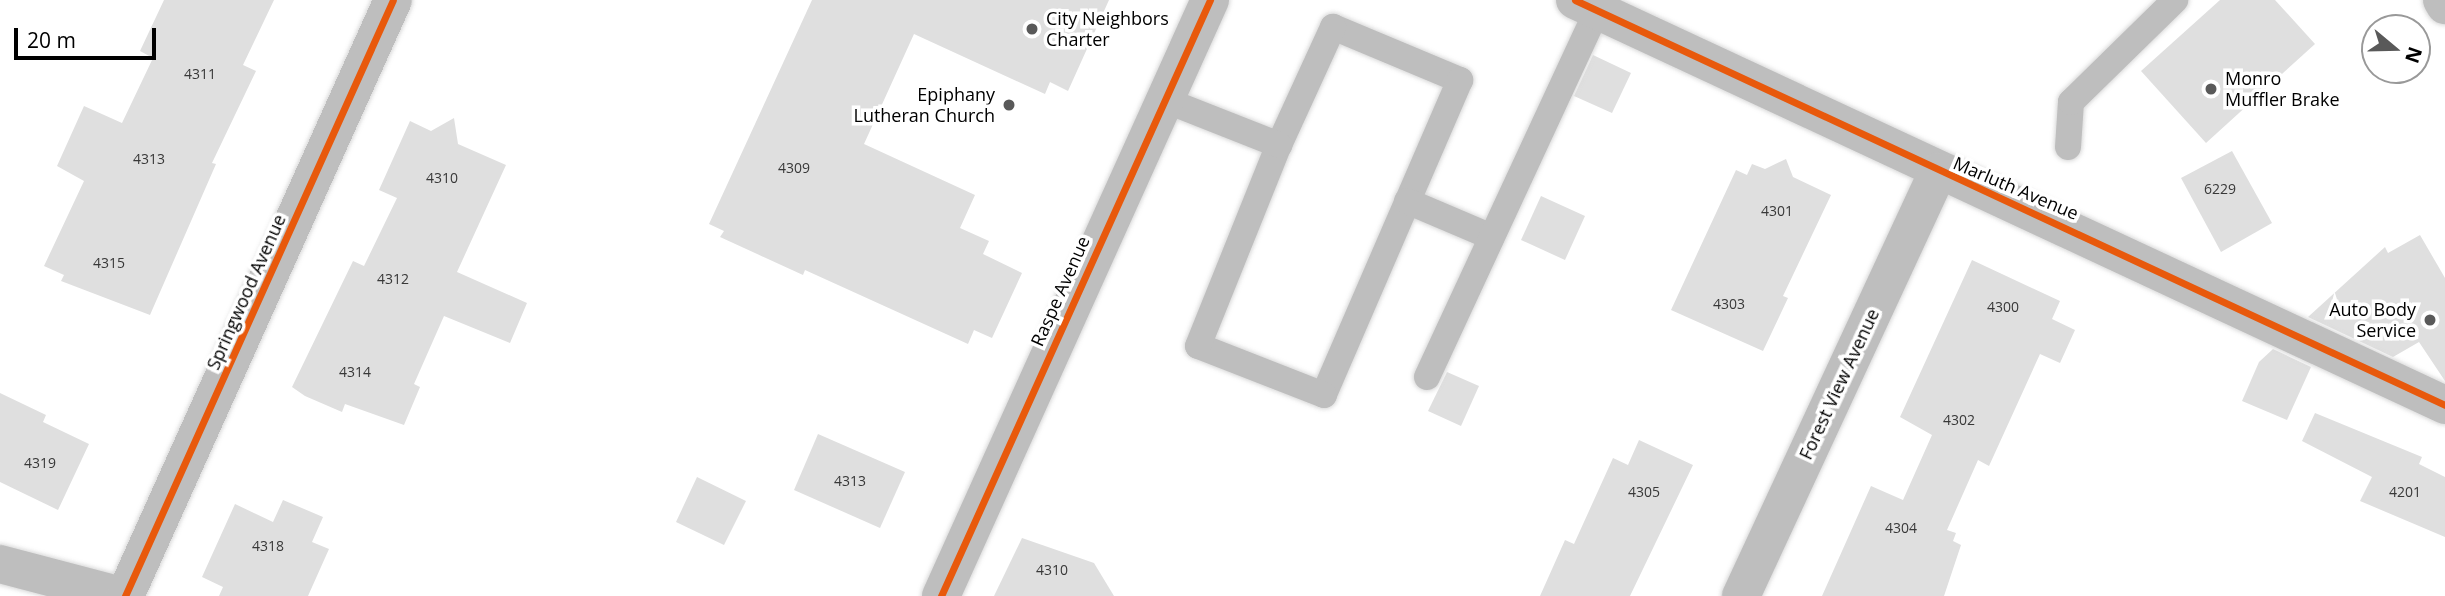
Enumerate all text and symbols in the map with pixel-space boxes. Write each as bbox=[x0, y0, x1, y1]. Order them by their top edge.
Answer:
place label: City Neighbors Charter bbox=[1046, 8, 1169, 50]
scale bar bbox=[18, 14, 159, 58]
north arrow bbox=[2361, 14, 2431, 84]
marker: City Neighbors Charter bbox=[1024, 21, 1040, 37]
text: 20 m bbox=[27, 26, 76, 54]
text: N bbox=[2399, 44, 2429, 67]
house number: 4311 bbox=[184, 66, 216, 82]
place label: Monro Muffler Brake bbox=[2225, 68, 2340, 110]
marker: Monro Muffler Brake bbox=[2203, 81, 2219, 97]
place label: Epiphany Lutheran Church bbox=[853, 84, 995, 126]
marker: Epiphany Lutheran Church bbox=[1001, 97, 1017, 113]
house number: 4313 bbox=[133, 151, 165, 167]
street label: Marluth Avenue bbox=[1950, 152, 2082, 224]
house number: 4309 bbox=[778, 160, 810, 176]
house number: 4310 bbox=[426, 170, 458, 186]
house number: 6229 bbox=[2204, 181, 2236, 197]
house number: 4301 bbox=[1761, 203, 1793, 219]
street label: Springwood Avenue bbox=[202, 211, 290, 373]
street label: Raspe Avenue bbox=[1026, 233, 1094, 349]
house number: 4315 bbox=[93, 255, 125, 271]
house number: 4312 bbox=[377, 271, 409, 287]
house number: 4303 bbox=[1713, 296, 1745, 312]
house number: 4300 bbox=[1987, 299, 2019, 315]
place label: Auto Body Service bbox=[2329, 299, 2416, 342]
street label: Forest View Avenue bbox=[1795, 305, 1883, 463]
marker: Auto Body Service bbox=[2422, 312, 2438, 328]
house number: 4314 bbox=[339, 364, 371, 380]
house number: 4302 bbox=[1943, 412, 1975, 428]
house number: 4319 bbox=[24, 455, 56, 471]
house number: 4313 bbox=[834, 473, 866, 489]
house number: 4305 bbox=[1628, 484, 1660, 500]
house number: 4201 bbox=[2389, 484, 2421, 500]
house number: 4304 bbox=[1885, 520, 1917, 536]
house number: 4318 bbox=[252, 538, 284, 554]
house number: 4310 bbox=[1036, 562, 1068, 578]

